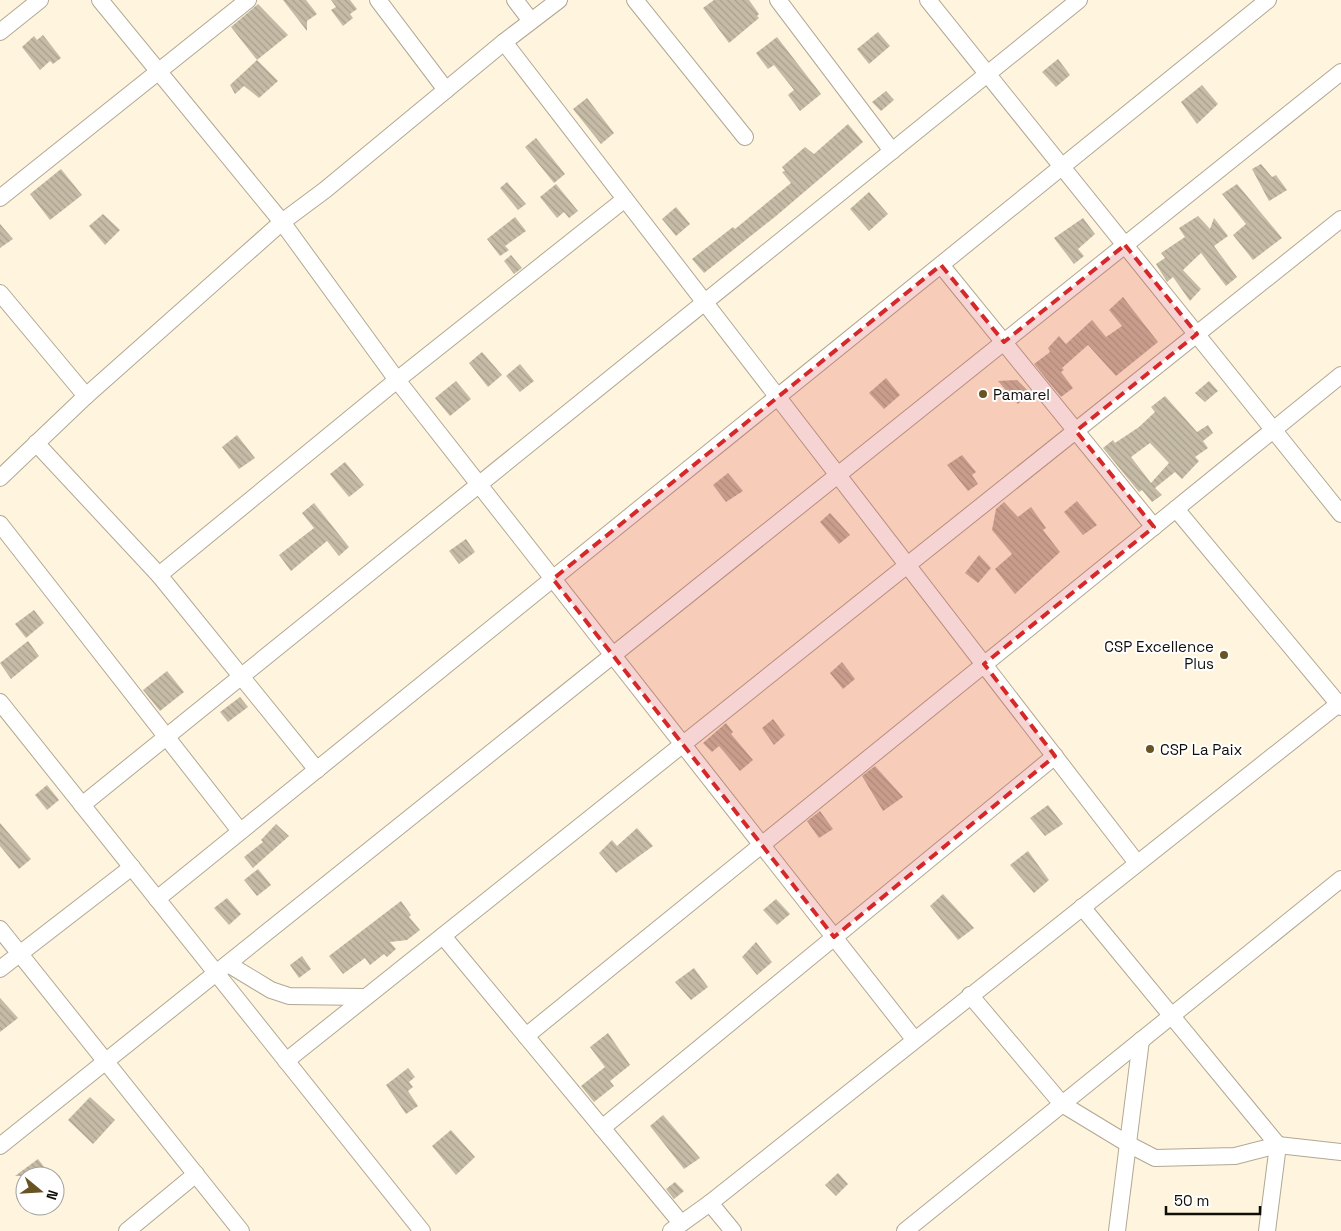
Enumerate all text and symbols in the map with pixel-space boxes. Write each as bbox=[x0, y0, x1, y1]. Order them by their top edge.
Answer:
place label: Pamarel bbox=[993, 385, 1050, 404]
marker: Pamarel bbox=[977, 388, 989, 400]
place label: CSP Excellence Plus bbox=[1104, 637, 1214, 673]
marker: CSP Excellence Plus bbox=[1218, 649, 1230, 661]
place label: CSP La Paix bbox=[1160, 740, 1243, 759]
marker: CSP La Paix bbox=[1144, 743, 1156, 755]
north arrow bbox=[15, 1166, 65, 1216]
scale bar bbox=[1166, 1184, 1260, 1216]
text: N bbox=[42, 1188, 62, 1202]
text: 50 m bbox=[1174, 1191, 1209, 1210]

